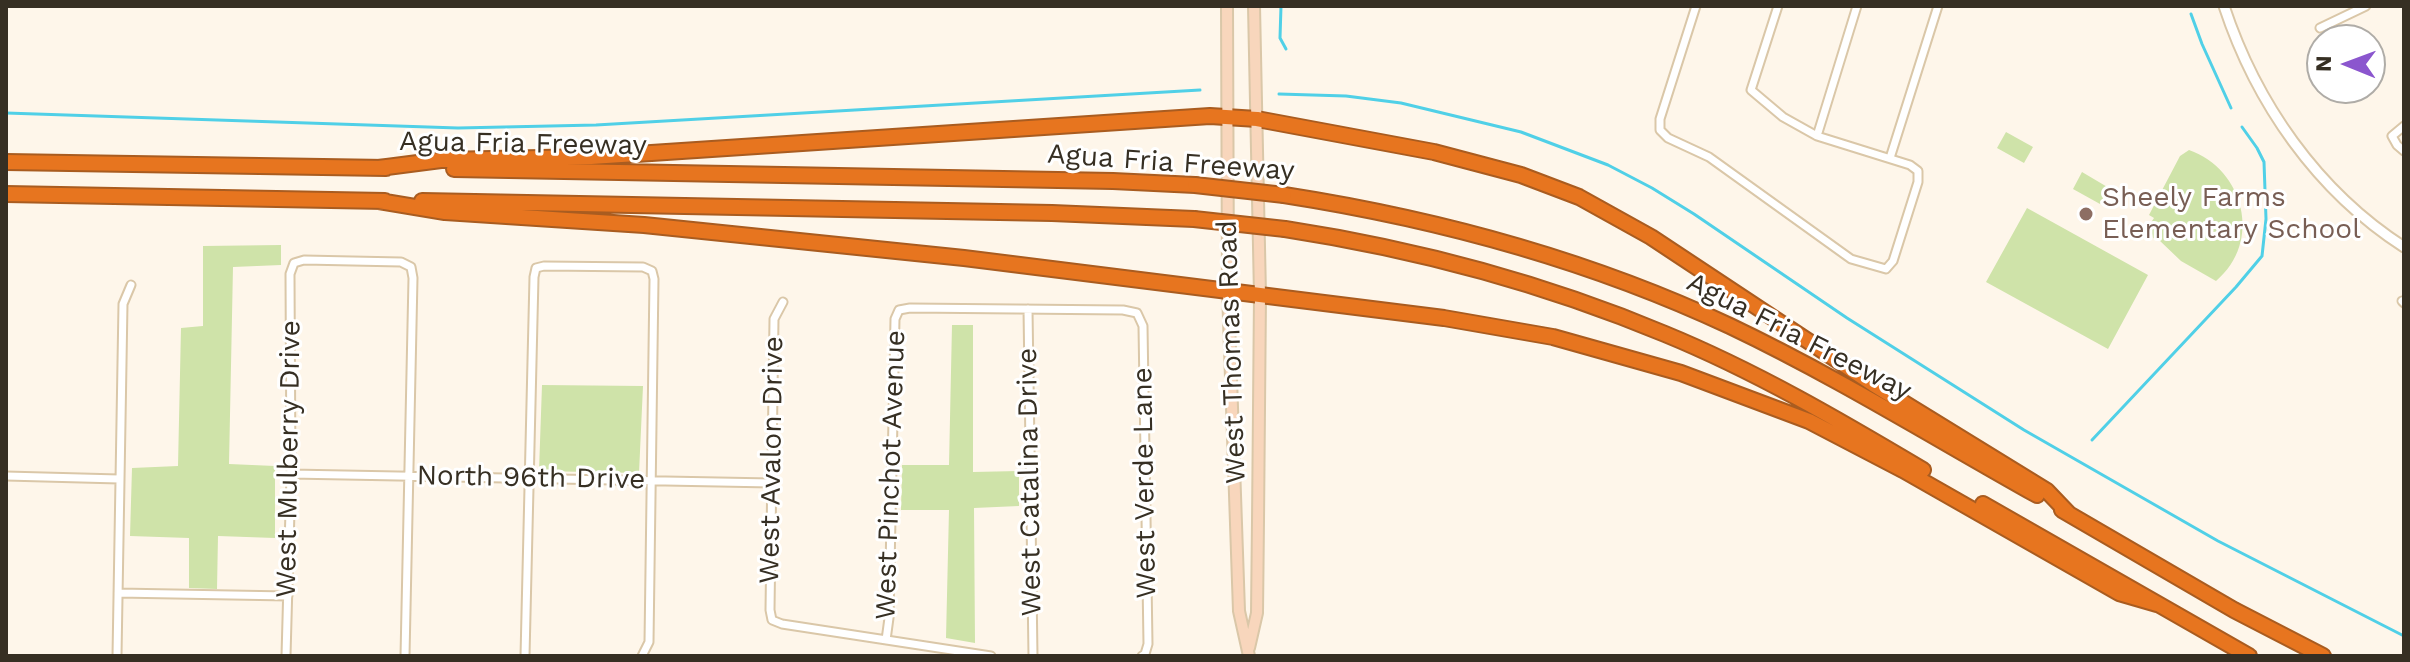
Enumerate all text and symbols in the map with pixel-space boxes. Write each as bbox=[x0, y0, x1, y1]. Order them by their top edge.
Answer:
north arrow bbox=[2306, 24, 2386, 104]
text: N bbox=[2311, 55, 2336, 72]
street label: Agua Fria Freeway bbox=[399, 125, 647, 163]
street label: Agua Fria Freeway bbox=[1046, 138, 1296, 188]
place label: Sheely Farms Elementary School bbox=[2102, 181, 2361, 247]
marker: Sheely Farms Elementary School bbox=[2077, 205, 2095, 223]
street label: West Thomas Road bbox=[1211, 220, 1253, 484]
street label: Agua Fria Freeway bbox=[1681, 266, 1917, 408]
street label: West Mulberry Drive bbox=[270, 320, 308, 598]
street label: West Pinchot Avenue bbox=[869, 330, 913, 620]
street label: West Avalon Drive bbox=[753, 336, 791, 584]
street label: West Catalina Drive bbox=[1011, 347, 1049, 617]
street label: West Verde Lane bbox=[1126, 367, 1164, 599]
street label: North 96th Drive bbox=[416, 459, 646, 497]

